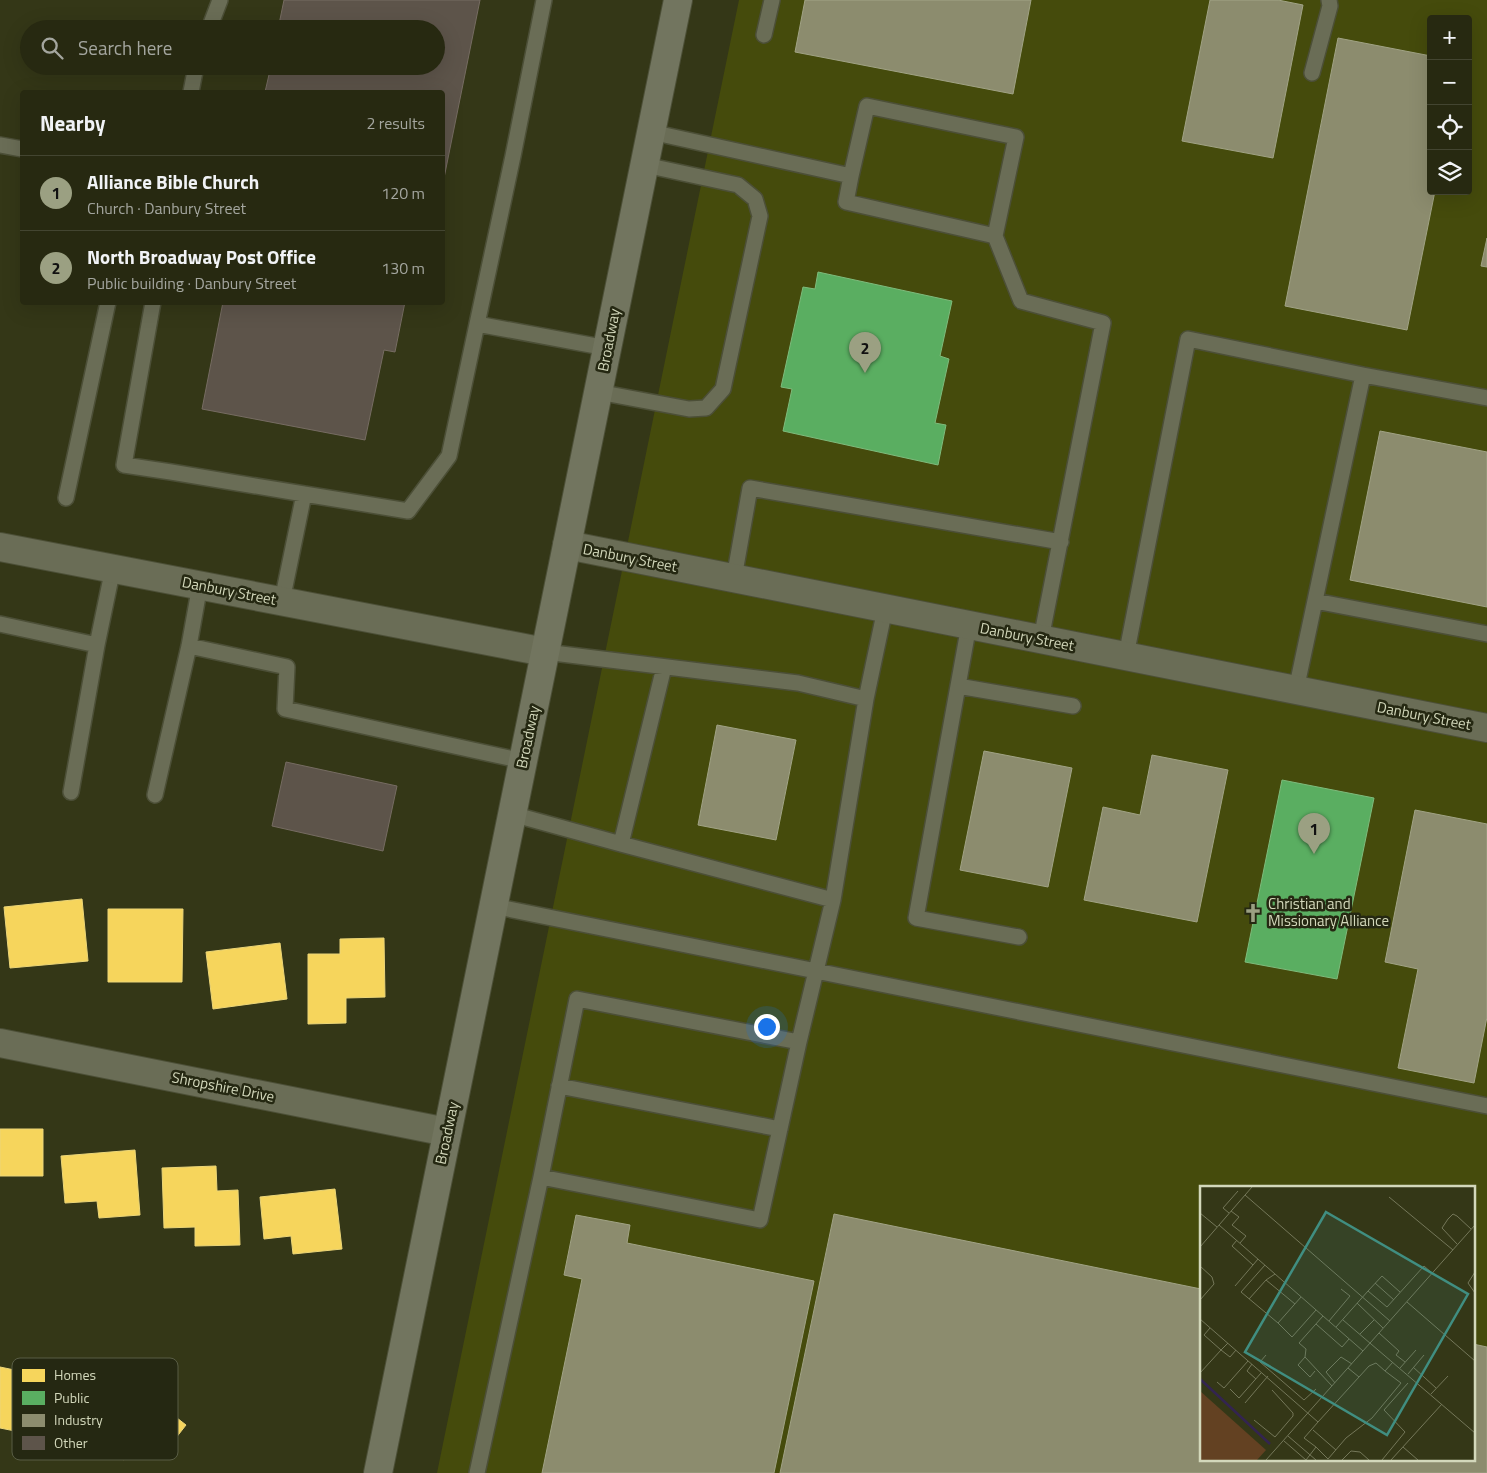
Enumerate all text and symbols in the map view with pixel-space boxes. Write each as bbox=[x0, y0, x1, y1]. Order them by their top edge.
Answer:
map controls bbox=[1427, 15, 1472, 195]
button: + bbox=[1427, 15, 1472, 60]
search box bbox=[20, 20, 445, 75]
text: Search here bbox=[78, 33, 172, 62]
icon: search bbox=[38, 34, 66, 62]
button: − bbox=[1427, 60, 1472, 105]
button: locate bbox=[1427, 105, 1472, 150]
text: Nearby bbox=[40, 107, 105, 139]
text: 2 results bbox=[366, 111, 425, 135]
button: layers bbox=[1427, 150, 1472, 195]
text: Alliance Bible Church bbox=[87, 167, 259, 196]
text: 1 bbox=[52, 181, 60, 205]
text: 120 m bbox=[381, 181, 425, 205]
text: Church · Danbury Street bbox=[87, 196, 246, 220]
text: North Broadway Post Office bbox=[87, 242, 316, 271]
text: 2 bbox=[52, 256, 60, 280]
text: 130 m bbox=[381, 256, 425, 280]
text: Public building · Danbury Street bbox=[87, 271, 296, 295]
street label: Broadway bbox=[591, 306, 626, 373]
pin: 2 bbox=[849, 332, 881, 373]
street label: Danbury Street bbox=[581, 537, 680, 578]
street label: Danbury Street bbox=[180, 570, 279, 611]
street label: Danbury Street bbox=[978, 616, 1077, 657]
street label: Danbury Street bbox=[1375, 695, 1474, 736]
street label: Broadway bbox=[510, 703, 545, 770]
pin: 1 bbox=[1298, 813, 1330, 854]
place label: Christian and Missionary Alliance bbox=[1268, 892, 1389, 932]
church icon: Christian and Missionary Alliance bbox=[1242, 902, 1264, 924]
your location bbox=[754, 1014, 780, 1040]
street label: Shropshire Drive bbox=[170, 1065, 276, 1108]
street label: Broadway bbox=[429, 1099, 464, 1166]
inset map bbox=[1200, 1186, 1474, 1460]
legend bbox=[12, 1358, 178, 1460]
text: Homes bbox=[54, 1364, 96, 1385]
text: Public bbox=[54, 1387, 90, 1408]
text: Industry bbox=[54, 1409, 103, 1430]
text: Other bbox=[54, 1432, 88, 1453]

